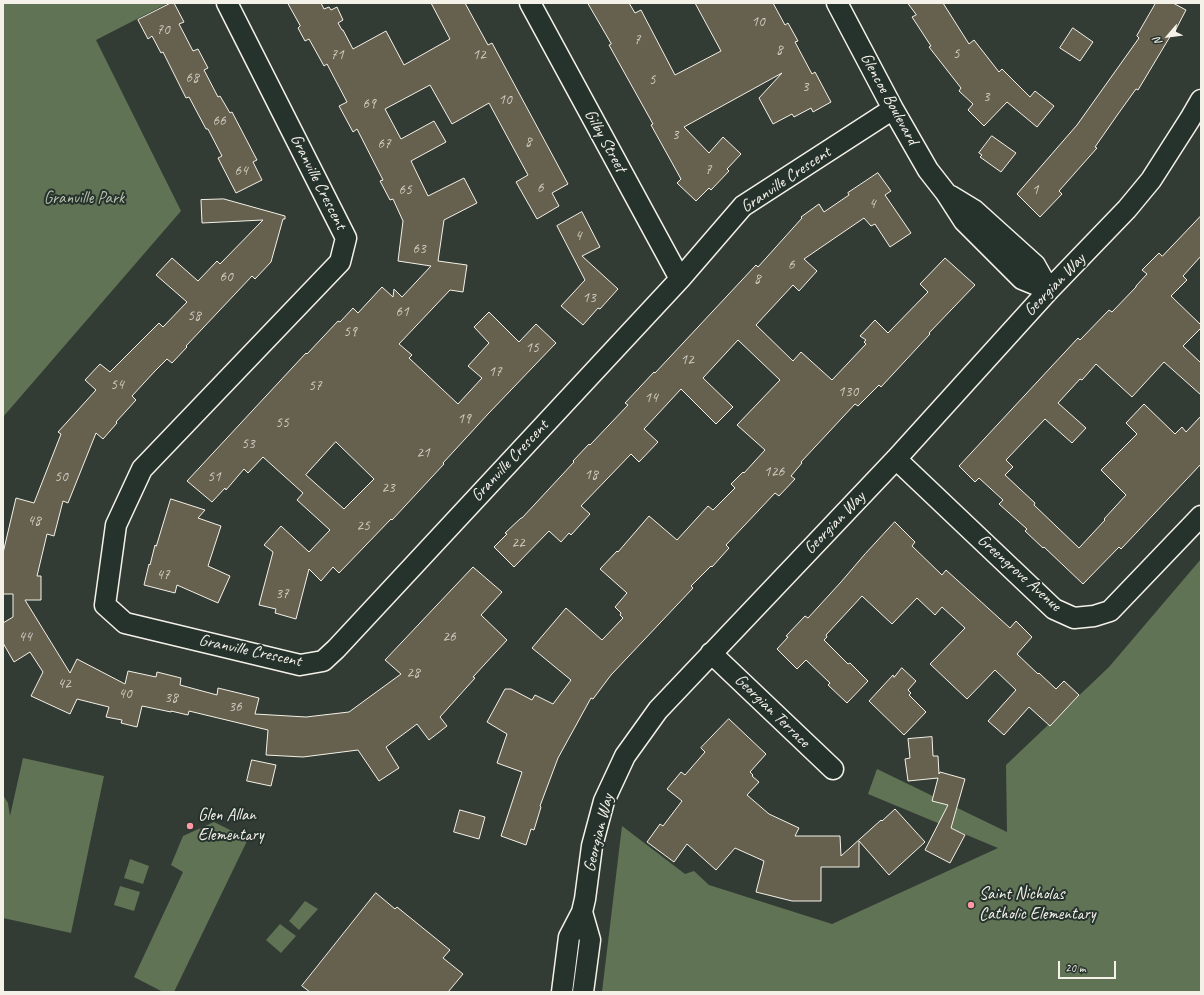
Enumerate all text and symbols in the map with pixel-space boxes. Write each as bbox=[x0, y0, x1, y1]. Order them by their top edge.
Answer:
house number: 10 bbox=[751, 13, 765, 31]
north arrow bbox=[1148, 16, 1188, 56]
house number: 70 bbox=[156, 21, 170, 39]
house number: 7 bbox=[634, 31, 640, 49]
text: N bbox=[1150, 35, 1165, 48]
house number: 8 bbox=[776, 41, 782, 59]
house number: 5 bbox=[953, 45, 959, 63]
house number: 71 bbox=[330, 46, 344, 64]
house number: 12 bbox=[472, 46, 486, 64]
street label: Glencoe Boulevard bbox=[855, 50, 923, 148]
house number: 68 bbox=[185, 69, 199, 87]
house number: 5 bbox=[649, 71, 655, 89]
house number: 3 bbox=[802, 78, 808, 96]
house number: 3 bbox=[983, 88, 989, 106]
house number: 10 bbox=[498, 91, 512, 109]
house number: 69 bbox=[362, 95, 376, 113]
street label: Gilby Street bbox=[579, 106, 631, 176]
house number: 66 bbox=[212, 112, 226, 130]
house number: 3 bbox=[672, 126, 678, 144]
street label: Granville Crescent bbox=[285, 131, 351, 233]
house number: 8 bbox=[525, 133, 531, 151]
house number: 67 bbox=[377, 135, 391, 153]
street label: Granville Crescent bbox=[737, 142, 835, 218]
house number: 7 bbox=[705, 161, 711, 179]
house number: 64 bbox=[234, 162, 248, 180]
house number: 6 bbox=[537, 179, 543, 197]
house number: 65 bbox=[398, 181, 412, 199]
house number: 1 bbox=[1032, 181, 1038, 199]
park label: Granville Park bbox=[44, 189, 124, 209]
house number: 4 bbox=[869, 195, 875, 213]
house number: 4 bbox=[575, 227, 581, 245]
house number: 63 bbox=[412, 240, 426, 258]
street label: Georgian Way bbox=[1020, 249, 1090, 321]
house number: 6 bbox=[788, 256, 794, 274]
house number: 60 bbox=[219, 268, 233, 286]
house number: 8 bbox=[754, 270, 760, 288]
house number: 13 bbox=[582, 289, 596, 307]
house number: 61 bbox=[395, 303, 409, 321]
house number: 58 bbox=[187, 307, 201, 325]
house number: 59 bbox=[343, 323, 357, 341]
house number: 15 bbox=[525, 339, 539, 357]
house number: 12 bbox=[680, 351, 694, 369]
house number: 17 bbox=[488, 363, 502, 381]
house number: 54 bbox=[110, 376, 124, 394]
house number: 57 bbox=[308, 377, 322, 395]
house number: 130 bbox=[838, 383, 858, 401]
house number: 14 bbox=[644, 389, 658, 407]
house number: 19 bbox=[457, 410, 471, 428]
house number: 55 bbox=[275, 414, 289, 432]
street label: Granville Crescent bbox=[467, 416, 553, 506]
house number: 53 bbox=[241, 435, 255, 453]
house number: 21 bbox=[416, 444, 430, 462]
house number: 126 bbox=[764, 463, 784, 481]
house number: 18 bbox=[584, 466, 598, 484]
house number: 50 bbox=[54, 468, 68, 486]
house number: 51 bbox=[207, 468, 221, 486]
house number: 23 bbox=[381, 479, 395, 497]
street label: Georgian Way bbox=[800, 487, 870, 559]
house number: 48 bbox=[27, 512, 41, 530]
house number: 25 bbox=[356, 517, 370, 535]
street label: Greengrove Avenue bbox=[973, 530, 1065, 616]
house number: 22 bbox=[511, 534, 525, 552]
house number: 47 bbox=[156, 566, 170, 584]
house number: 37 bbox=[275, 585, 289, 603]
house number: 44 bbox=[18, 628, 32, 646]
house number: 26 bbox=[442, 628, 456, 646]
street label: Granville Crescent bbox=[197, 630, 303, 672]
house number: 28 bbox=[406, 664, 420, 682]
street label: Georgian Terrace bbox=[730, 670, 814, 752]
house number: 42 bbox=[57, 675, 71, 693]
house number: 40 bbox=[118, 685, 132, 703]
house number: 38 bbox=[164, 689, 178, 707]
house number: 36 bbox=[228, 698, 242, 716]
street label: Georgian Way bbox=[579, 792, 619, 874]
place label: Glen Allan Elementary bbox=[198, 806, 263, 846]
marker: Glen Allan Elementary bbox=[185, 821, 195, 831]
place label: Saint Nicholas Catholic Elementary bbox=[979, 885, 1095, 925]
marker: Saint Nicholas Catholic Elementary bbox=[966, 900, 976, 910]
scale bar bbox=[1060, 953, 1118, 979]
text: 20 m bbox=[1065, 960, 1085, 976]

